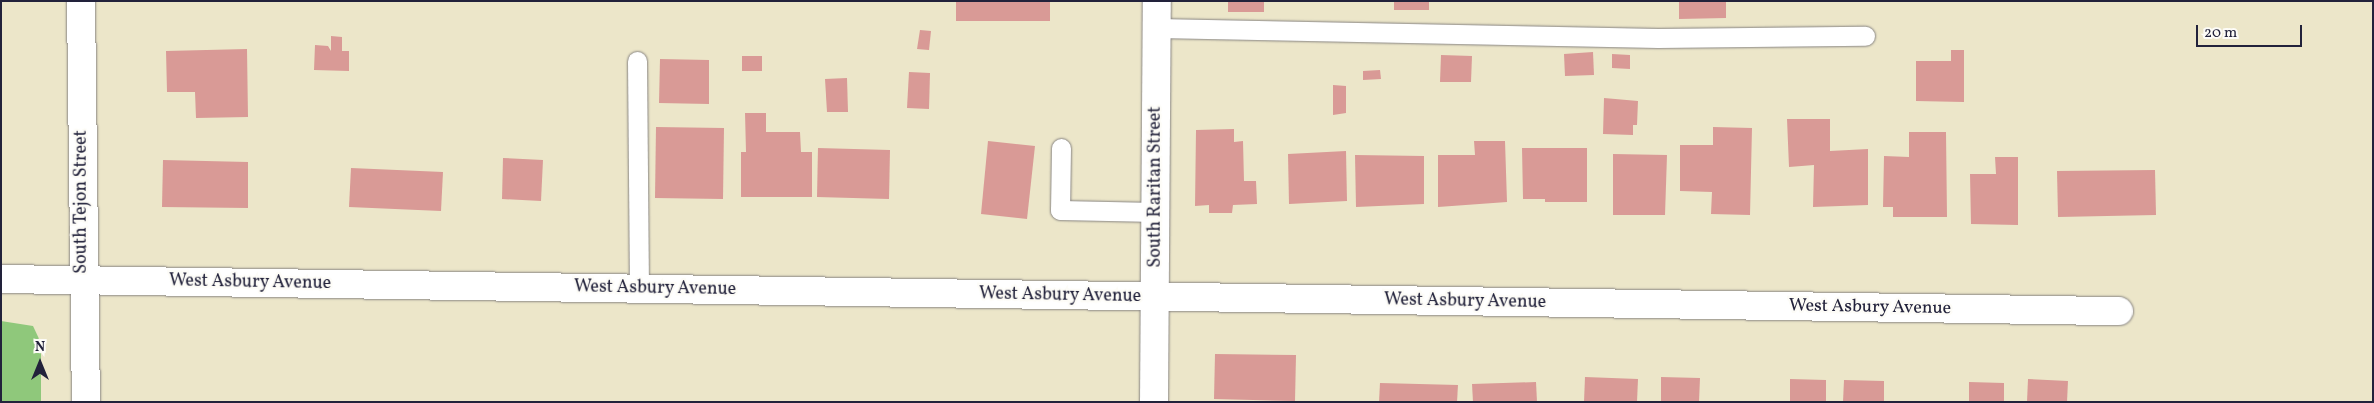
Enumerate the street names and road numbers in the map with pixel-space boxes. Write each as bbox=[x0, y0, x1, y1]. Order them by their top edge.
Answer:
street label: South Raritan Street bbox=[1145, 106, 1167, 268]
street label: South Tejon Street bbox=[71, 130, 93, 274]
street label: West Asbury Avenue bbox=[168, 271, 332, 295]
street label: West Asbury Avenue bbox=[573, 277, 737, 301]
street label: West Asbury Avenue bbox=[978, 284, 1142, 308]
street label: West Asbury Avenue bbox=[1383, 290, 1547, 314]
street label: West Asbury Avenue bbox=[1788, 296, 1952, 320]

